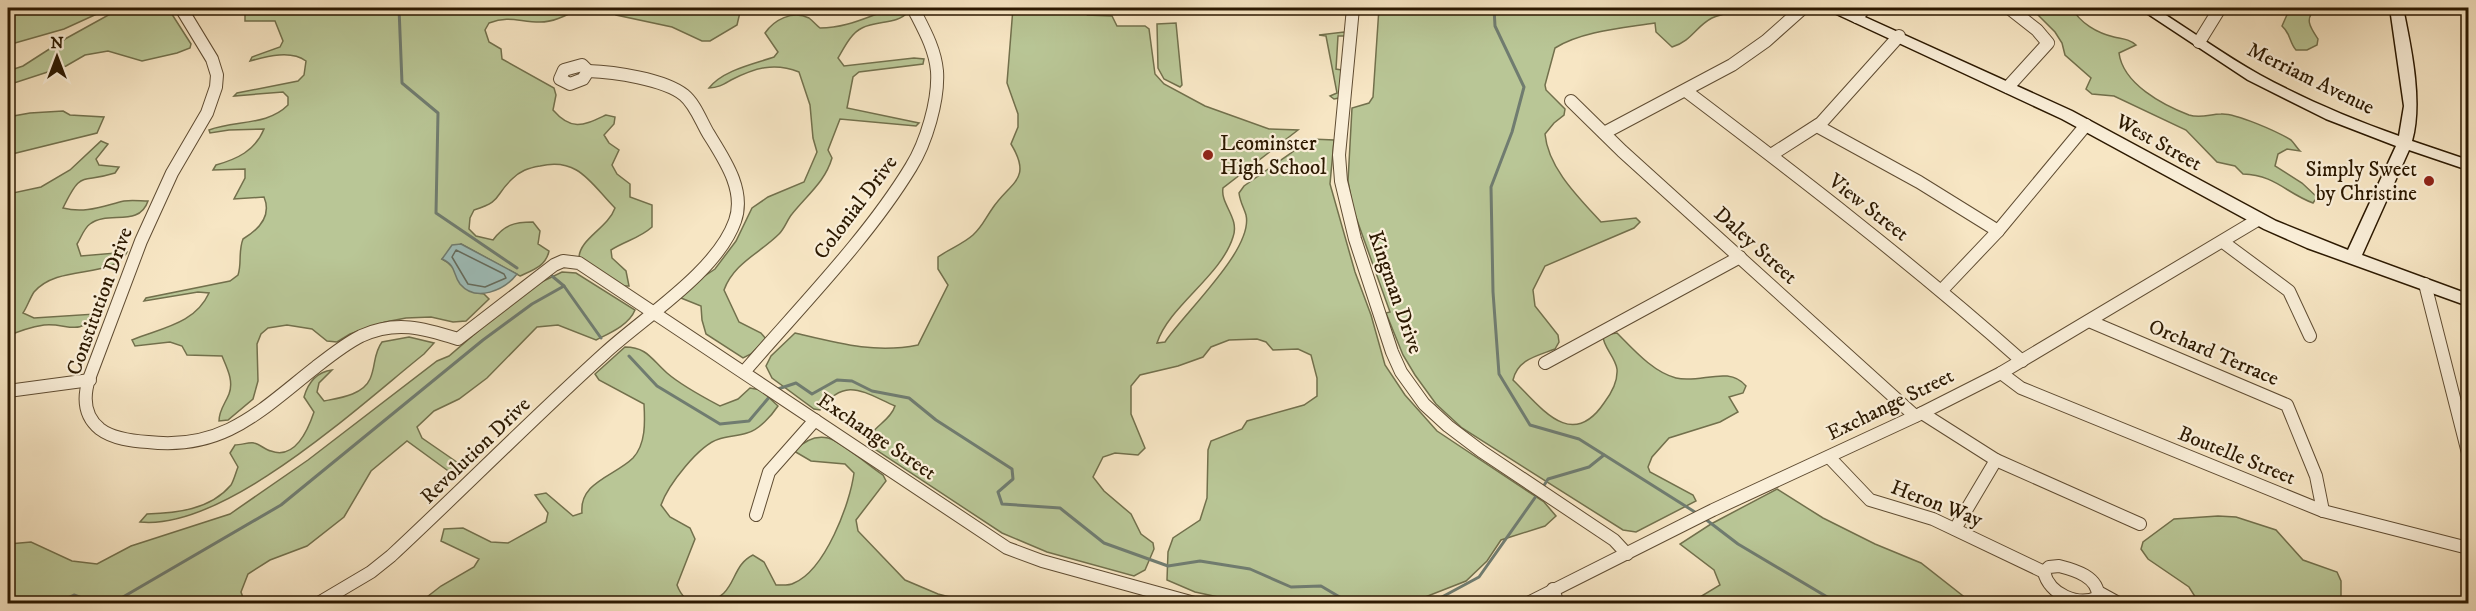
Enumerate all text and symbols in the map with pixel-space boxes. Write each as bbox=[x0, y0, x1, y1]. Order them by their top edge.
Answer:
north arrow bbox=[27, 27, 87, 87]
text: N bbox=[50, 33, 64, 53]
street label: Merriam Avenue bbox=[2243, 37, 2379, 121]
street label: West Street bbox=[2110, 108, 2207, 177]
place label: Leominster High School bbox=[1220, 131, 1327, 181]
marker: Leominster High School bbox=[1201, 148, 1215, 162]
street label: Colonial Drive bbox=[808, 150, 903, 265]
place label: Simply Sweet by Christine bbox=[2305, 157, 2417, 207]
street label: View Street bbox=[1822, 168, 1914, 247]
marker: Simply Sweet by Christine bbox=[2422, 174, 2436, 188]
street label: Daley Street bbox=[1708, 201, 1803, 290]
street label: Constitution Drive bbox=[61, 223, 139, 379]
street label: Kingman Drive bbox=[1362, 227, 1428, 357]
street label: Orchard Terrace bbox=[2145, 314, 2283, 392]
street label: Exchange Street bbox=[1823, 363, 1958, 447]
street label: Exchange Street bbox=[812, 387, 941, 486]
street label: Revolution Drive bbox=[415, 392, 536, 510]
street label: Boutelle Street bbox=[2174, 421, 2299, 491]
street label: Heron Way bbox=[1887, 475, 1987, 534]

